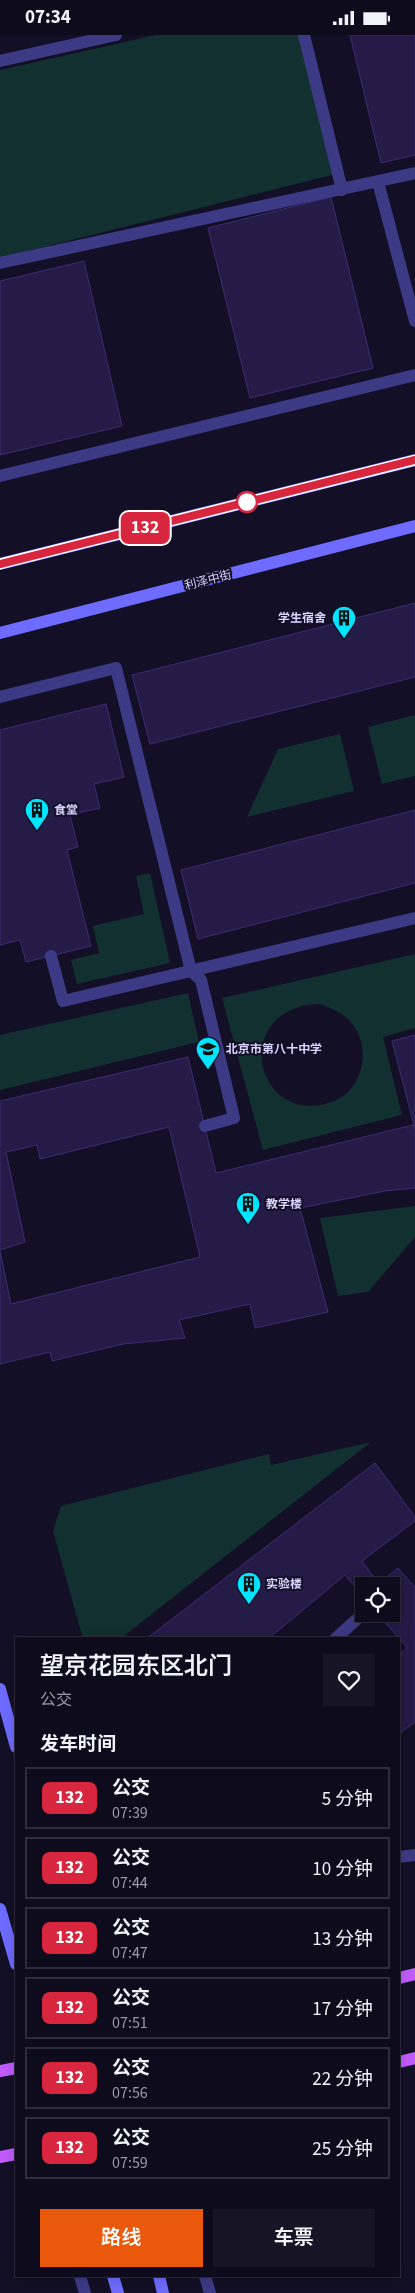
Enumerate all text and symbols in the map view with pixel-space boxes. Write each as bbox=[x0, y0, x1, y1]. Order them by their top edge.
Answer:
text: 07:34 bbox=[25, 4, 71, 31]
unlabelled marker bbox=[236, 491, 258, 513]
line badge: 132 bbox=[116, 512, 174, 544]
text: 132 bbox=[131, 515, 159, 540]
street label: 利泽中街 bbox=[183, 566, 233, 595]
building icon: 学生宿舍 bbox=[331, 605, 357, 639]
place label: 学生宿舍 bbox=[278, 610, 326, 627]
building icon: 食堂 bbox=[24, 797, 50, 831]
place label: 食堂 bbox=[54, 802, 78, 819]
school or university icon: 北京市第八十中学 bbox=[195, 1036, 221, 1070]
place label: 北京市第八十中学 bbox=[226, 1041, 322, 1058]
building icon: 教学楼 bbox=[235, 1191, 261, 1225]
place label: 教学楼 bbox=[266, 1196, 302, 1213]
building icon: 实验楼 bbox=[236, 1571, 262, 1605]
place label: 实验楼 bbox=[266, 1576, 302, 1593]
map controls bbox=[355, 1577, 400, 1622]
button: locate bbox=[355, 1577, 400, 1622]
text: 望京花园东区北门 bbox=[40, 1649, 232, 1684]
button: heart bbox=[323, 1654, 375, 1706]
text: 公交 bbox=[40, 1689, 72, 1711]
text: 发车时间 bbox=[40, 1731, 116, 1758]
text: 公交 bbox=[112, 1775, 150, 1802]
text: 132 bbox=[55, 1785, 84, 1810]
text: 5 分钟 bbox=[322, 1786, 373, 1813]
text: 07:39 bbox=[112, 1802, 148, 1824]
text: 公交 bbox=[112, 1845, 150, 1872]
text: 132 bbox=[55, 1855, 84, 1880]
text: 10 分钟 bbox=[312, 1856, 373, 1883]
text: 07:44 bbox=[112, 1872, 148, 1894]
text: 公交 bbox=[112, 1915, 150, 1942]
text: 132 bbox=[55, 1925, 84, 1950]
text: 13 分钟 bbox=[312, 1926, 373, 1953]
text: 07:47 bbox=[112, 1942, 148, 1964]
text: 公交 bbox=[112, 1985, 150, 2012]
text: 132 bbox=[55, 1995, 84, 2020]
text: 17 分钟 bbox=[312, 1996, 373, 2023]
text: 07:51 bbox=[112, 2012, 148, 2034]
text: 公交 bbox=[112, 2055, 150, 2082]
text: 132 bbox=[55, 2065, 84, 2090]
text: 22 分钟 bbox=[312, 2066, 373, 2093]
text: 07:56 bbox=[112, 2082, 148, 2104]
text: 公交 bbox=[112, 2125, 150, 2152]
text: 132 bbox=[55, 2135, 84, 2160]
text: 25 分钟 bbox=[312, 2136, 373, 2163]
text: 07:59 bbox=[112, 2152, 148, 2174]
button: 路线 bbox=[40, 2209, 203, 2267]
button: 车票 bbox=[213, 2209, 375, 2267]

